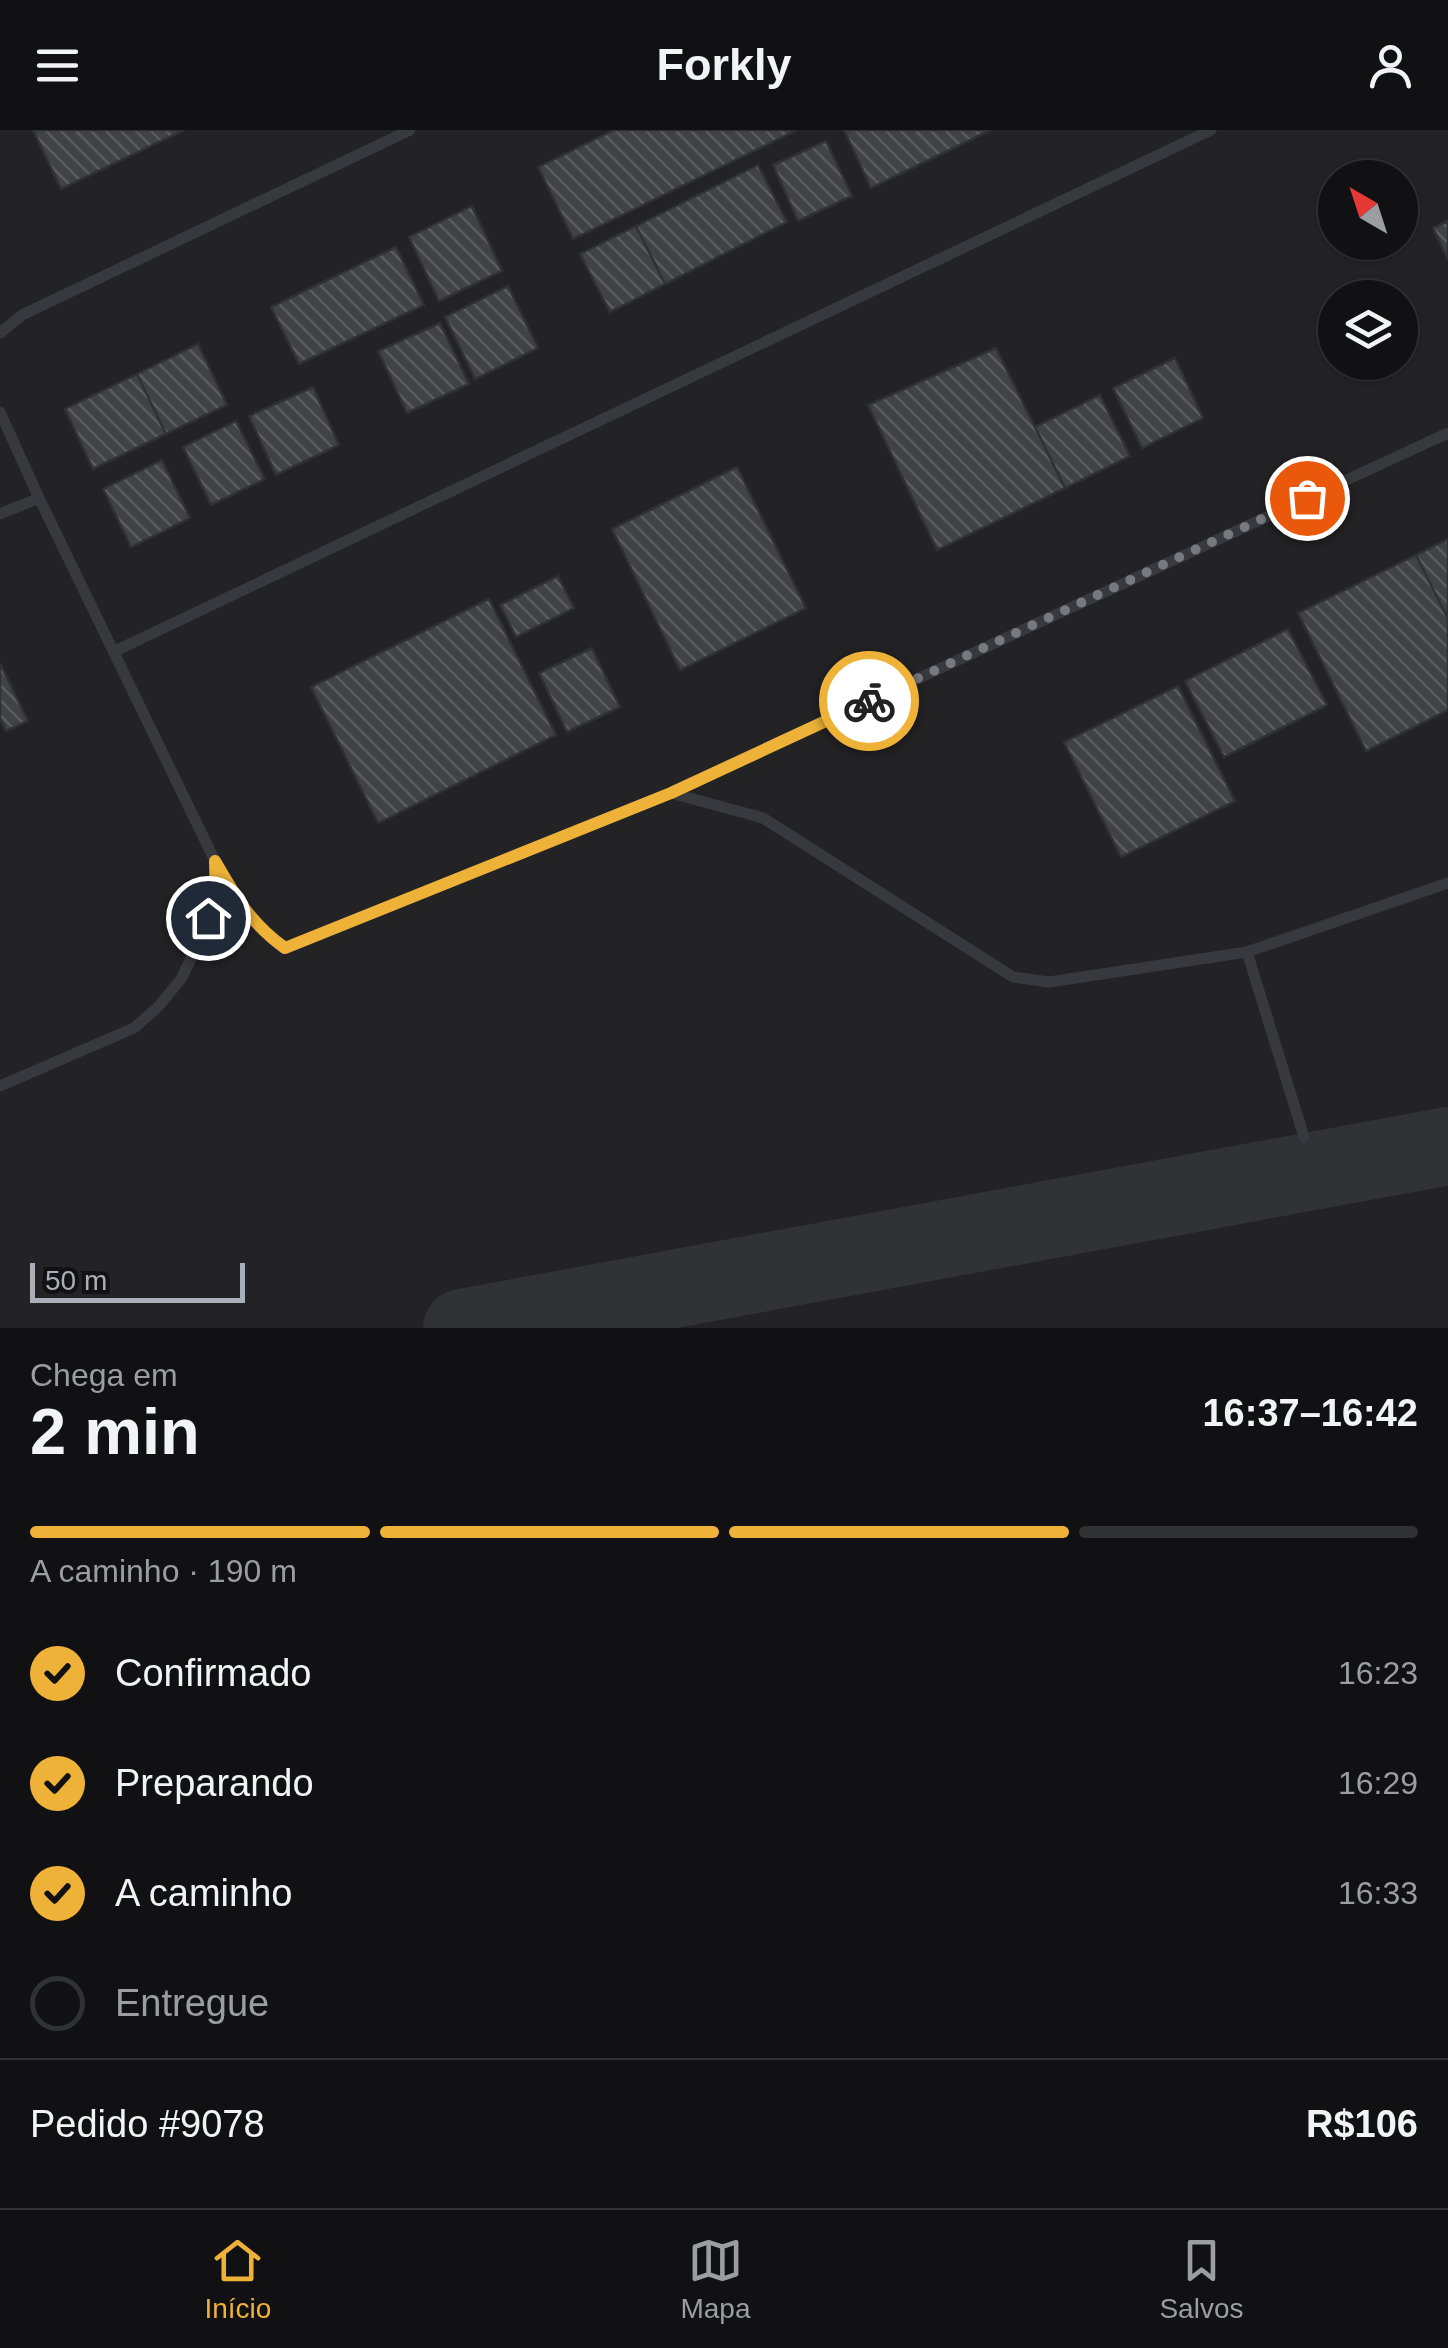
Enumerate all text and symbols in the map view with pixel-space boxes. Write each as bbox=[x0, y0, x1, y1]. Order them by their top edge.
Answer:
icon: menu bbox=[30, 38, 85, 93]
icon: person bbox=[1363, 38, 1418, 93]
text: Forkly bbox=[656, 39, 792, 90]
north arrow bbox=[1318, 160, 1418, 260]
map controls bbox=[1318, 160, 1418, 380]
button: layers bbox=[1318, 280, 1418, 380]
pin bbox=[1265, 456, 1350, 541]
icon: bag bbox=[1280, 471, 1335, 526]
courier bbox=[819, 651, 919, 751]
icon: bike bbox=[842, 674, 897, 729]
pin bbox=[166, 876, 251, 961]
icon: home bbox=[181, 891, 236, 946]
scale bar bbox=[30, 1258, 245, 1302]
text: 50 m bbox=[45, 1265, 107, 1296]
text: Chega em bbox=[30, 1357, 178, 1393]
text: 16:37–16:42 bbox=[1202, 1392, 1418, 1434]
text: 2 min bbox=[30, 1395, 200, 1468]
text: A caminho · 190 m bbox=[30, 1553, 297, 1589]
icon: check bbox=[30, 1646, 85, 1701]
text: Confirmado bbox=[115, 1652, 311, 1694]
text: 16:23 bbox=[1338, 1655, 1418, 1691]
icon: check bbox=[30, 1756, 85, 1811]
text: Preparando bbox=[115, 1762, 314, 1804]
text: 16:29 bbox=[1338, 1765, 1418, 1801]
icon: check bbox=[30, 1866, 85, 1921]
text: A caminho bbox=[115, 1872, 292, 1914]
text: 16:33 bbox=[1338, 1875, 1418, 1911]
text: Entregue bbox=[115, 1982, 269, 2024]
text: Pedido #9078 bbox=[30, 2103, 265, 2145]
text: R$106 bbox=[1306, 2103, 1418, 2145]
tab: Início bbox=[204, 2233, 271, 2325]
tab: Mapa bbox=[680, 2233, 750, 2325]
tab: Salvos bbox=[1159, 2233, 1243, 2325]

